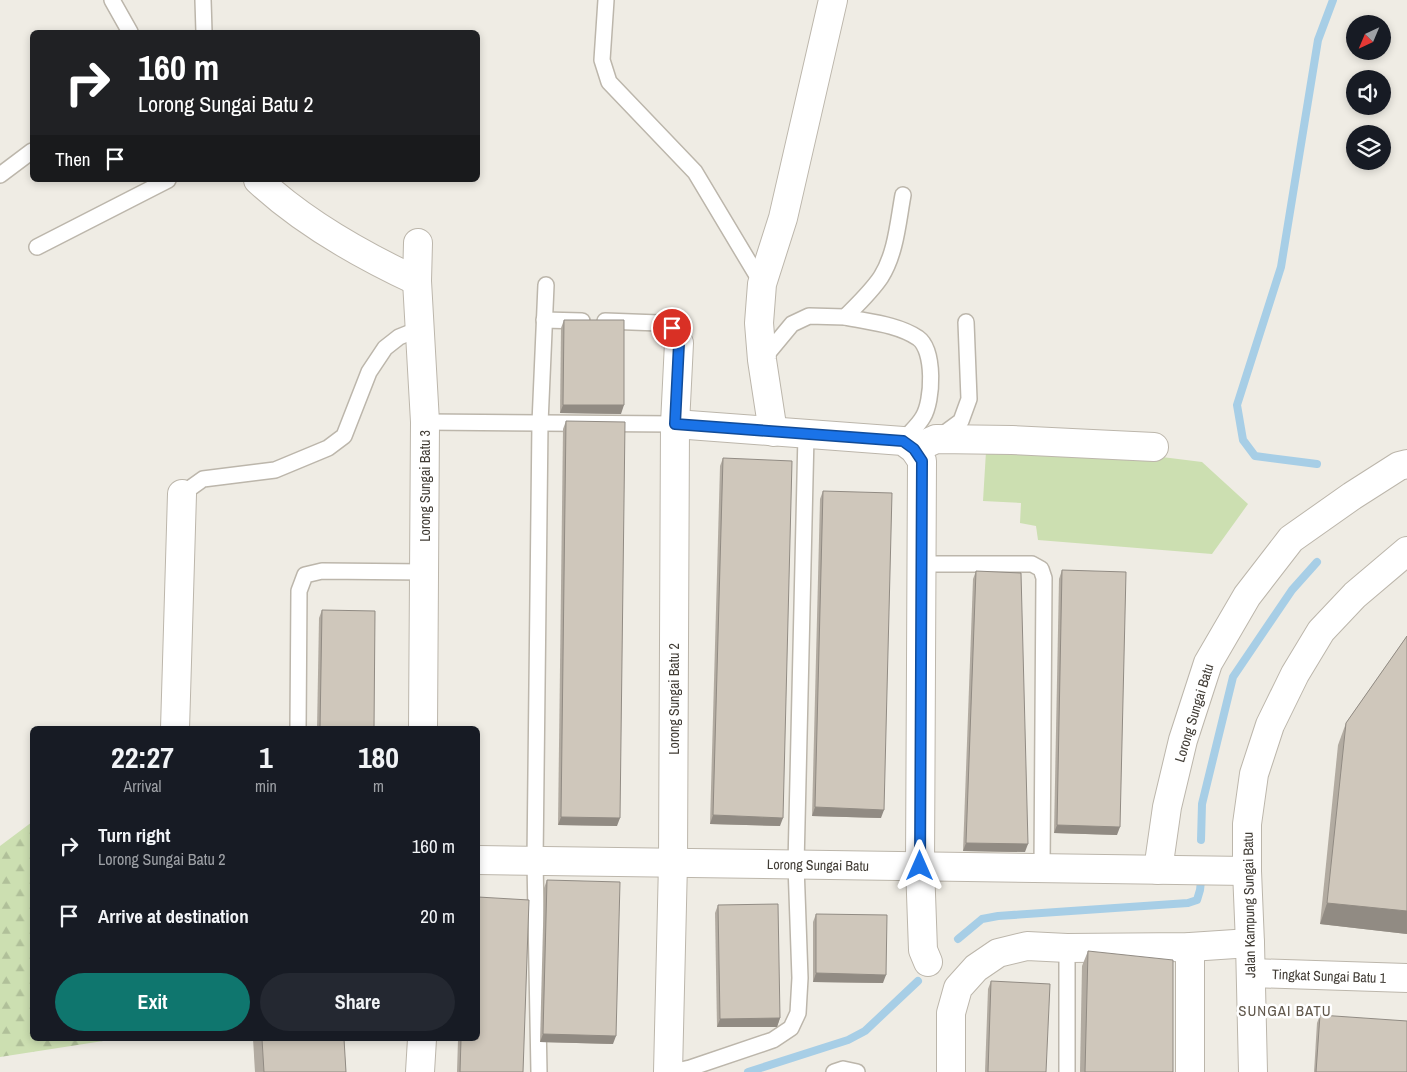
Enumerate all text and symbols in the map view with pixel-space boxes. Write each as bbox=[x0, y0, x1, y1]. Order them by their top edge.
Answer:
north arrow bbox=[1346, 15, 1391, 60]
map controls bbox=[1346, 15, 1391, 170]
text: 160 m bbox=[138, 44, 219, 91]
icon: right bbox=[55, 50, 120, 115]
button: sound bbox=[1346, 70, 1391, 115]
text: Lorong Sungai Batu 2 bbox=[138, 89, 314, 119]
button: layers bbox=[1346, 125, 1391, 170]
icon: arrive bbox=[101, 145, 129, 173]
text: Then bbox=[55, 146, 91, 172]
pin bbox=[651, 307, 693, 349]
icon: arrive bbox=[658, 314, 686, 342]
street label: Lorong Sungai Batu 3 bbox=[416, 430, 434, 542]
street label: Lorong Sungai Batu 2 bbox=[665, 643, 683, 755]
street label: Lorong Sungai Batu bbox=[1170, 662, 1218, 764]
text: 22:27 bbox=[111, 737, 174, 777]
text: 1 bbox=[259, 737, 273, 777]
text: 180 bbox=[358, 737, 399, 777]
text: Arrival bbox=[124, 775, 161, 797]
text: min bbox=[255, 775, 277, 797]
text: m bbox=[373, 775, 384, 797]
text: Turn right bbox=[98, 822, 170, 848]
icon: right bbox=[55, 832, 83, 860]
street label: Jalan Kampung Sungai Batu bbox=[1239, 832, 1259, 978]
text: 160 m bbox=[412, 833, 455, 859]
position arrow bbox=[893, 839, 945, 891]
text: Lorong Sungai Batu 2 bbox=[98, 848, 226, 870]
street label: Lorong Sungai Batu bbox=[767, 855, 869, 875]
icon: arrive bbox=[55, 902, 83, 930]
text: Arrive at destination bbox=[98, 903, 249, 929]
text: 20 m bbox=[420, 903, 455, 929]
street label: Tingkat Sungai Batu 1 bbox=[1272, 965, 1387, 987]
button: Exit bbox=[55, 973, 250, 1031]
button: Share bbox=[260, 973, 455, 1031]
district label: SUNGAI BATU bbox=[1238, 1000, 1332, 1021]

